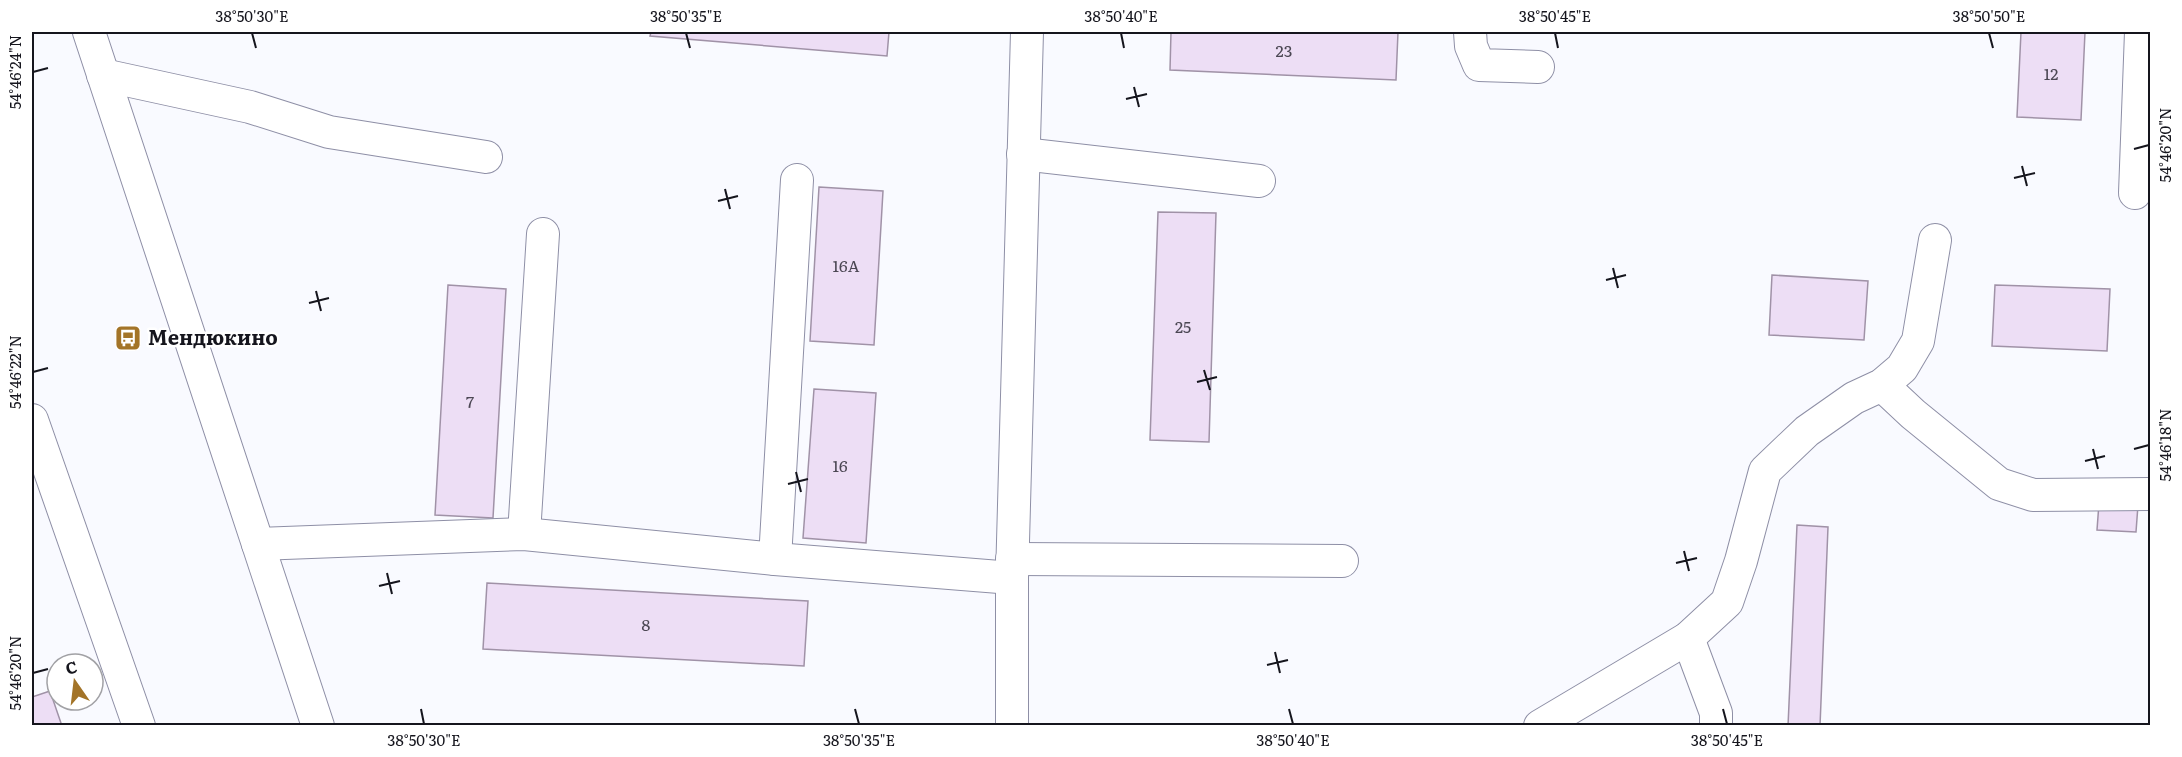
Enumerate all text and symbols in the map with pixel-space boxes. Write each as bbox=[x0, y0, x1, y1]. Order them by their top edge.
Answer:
text: 38°50'30"E bbox=[215, 4, 289, 27]
text: 38°50'35"E bbox=[650, 4, 722, 27]
text: 38°50'40"E bbox=[1084, 4, 1158, 27]
text: 38°50'45"E bbox=[1519, 4, 1591, 27]
text: 38°50'50"E bbox=[1953, 4, 2025, 27]
text: 54°46'24"N bbox=[3, 35, 26, 109]
house number: 23 bbox=[1276, 38, 1292, 62]
house number: 12 bbox=[2044, 61, 2058, 85]
text: 54°46'20"N bbox=[2153, 108, 2176, 182]
house number: 16А bbox=[833, 253, 860, 277]
house number: 25 bbox=[1175, 314, 1191, 338]
place label: Мендюкино bbox=[148, 321, 278, 351]
bus stop icon: Мендюкино bbox=[113, 323, 143, 353]
text: 54°46'22"N bbox=[3, 335, 26, 409]
house number: 7 bbox=[466, 389, 474, 413]
text: 54°46'18"N bbox=[2153, 408, 2176, 482]
house number: 16 bbox=[832, 453, 848, 477]
house number: 8 bbox=[642, 612, 651, 636]
text: 54°46'20"N bbox=[3, 636, 26, 710]
north arrow bbox=[45, 652, 105, 712]
text: С bbox=[63, 653, 80, 679]
text: 38°50'30"E bbox=[387, 728, 461, 751]
text: 38°50'35"E bbox=[823, 728, 895, 751]
text: 38°50'40"E bbox=[1256, 728, 1330, 751]
text: 38°50'45"E bbox=[1691, 728, 1763, 751]

